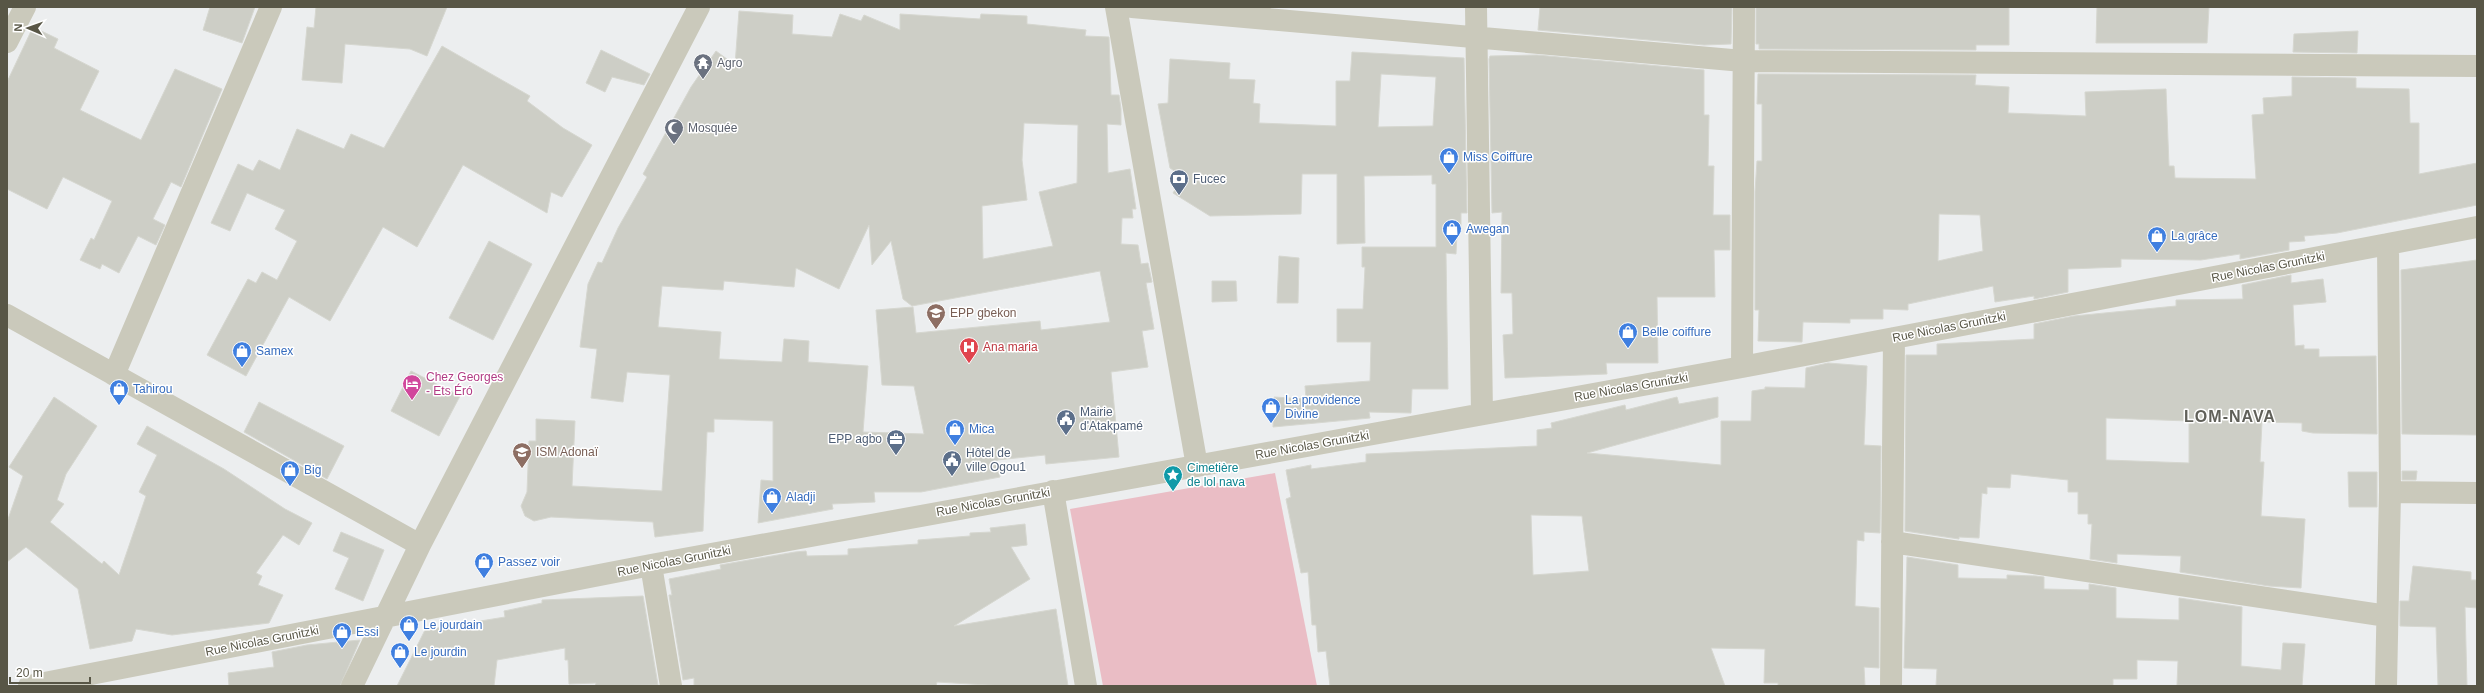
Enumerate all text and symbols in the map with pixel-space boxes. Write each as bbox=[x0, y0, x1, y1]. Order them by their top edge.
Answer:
north arrow bbox=[8, 8, 48, 48]
text: N bbox=[12, 23, 24, 32]
temple icon: Agro bbox=[692, 52, 714, 80]
place label: Agro bbox=[717, 56, 743, 70]
mosque icon: Mosquée bbox=[663, 117, 685, 145]
place label: Mosquée bbox=[688, 121, 738, 135]
shop icon: Miss Coiffure bbox=[1438, 146, 1460, 174]
place label: Miss Coiffure bbox=[1463, 150, 1533, 164]
bank icon: Fucec bbox=[1168, 168, 1190, 196]
place label: Fucec bbox=[1193, 172, 1226, 186]
shop icon: Awegan bbox=[1441, 218, 1463, 246]
place label: Awegan bbox=[1466, 222, 1509, 236]
shop icon: La grâce bbox=[2146, 225, 2168, 253]
place label: La grâce bbox=[2171, 229, 2218, 243]
street label: Rue Nicolas Grunitzki bbox=[2210, 249, 2326, 285]
school or university icon: EPP gbekon bbox=[925, 302, 947, 330]
place label: EPP gbekon bbox=[950, 306, 1017, 320]
street label: Rue Nicolas Grunitzki bbox=[1891, 309, 2007, 345]
shop icon: Belle coiffure bbox=[1617, 321, 1639, 349]
place label: Belle coiffure bbox=[1642, 325, 1711, 339]
hospital icon: Ana maria bbox=[958, 336, 980, 364]
shop icon: Samex bbox=[231, 340, 253, 368]
place label: Ana maria bbox=[983, 340, 1038, 354]
place label: Samex bbox=[256, 344, 293, 358]
place label: Chez Georges - Ets Éró bbox=[426, 370, 503, 398]
street label: Rue Nicolas Grunitzki bbox=[1573, 370, 1689, 404]
hotel icon: Chez Georges - Ets Éró bbox=[401, 373, 423, 401]
shop icon: Tahirou bbox=[108, 378, 130, 406]
place label: Tahirou bbox=[133, 382, 172, 396]
place label: La providence Divine bbox=[1285, 393, 1361, 421]
shop icon: La providence Divine bbox=[1260, 396, 1282, 424]
place label: Mairie d'Atakpamé bbox=[1080, 405, 1143, 433]
public building icon: Mairie d'Atakpamé bbox=[1055, 408, 1077, 436]
district label: LOM-NAVA bbox=[2184, 408, 2276, 425]
shop icon: Mica bbox=[944, 418, 966, 446]
place label: Mica bbox=[969, 422, 995, 436]
office icon: EPP agbo bbox=[885, 428, 907, 456]
street label: Rue Nicolas Grunitzki bbox=[1254, 428, 1370, 462]
place label: EPP agbo bbox=[828, 432, 882, 446]
school or university icon: ISM Adonaï bbox=[511, 441, 533, 469]
place label: ISM Adonaï bbox=[536, 445, 599, 459]
place label: Hôtel de ville Ogou1 bbox=[966, 446, 1026, 474]
public building icon: Hôtel de ville Ogou1 bbox=[941, 449, 963, 477]
shop icon: Big bbox=[279, 459, 301, 487]
place label: Cimetière de lol nava bbox=[1187, 461, 1245, 489]
place label: Big bbox=[304, 463, 321, 477]
place icon: Cimetière de lol nava bbox=[1162, 464, 1184, 492]
street label: Rue Nicolas Grunitzki bbox=[935, 485, 1051, 519]
shop icon: Aladji bbox=[761, 486, 783, 514]
place label: Aladji bbox=[786, 490, 815, 504]
street label: Rue Nicolas Grunitzki bbox=[616, 543, 732, 579]
shop icon: Passez voir bbox=[473, 551, 495, 579]
place label: Passez voir bbox=[498, 555, 560, 569]
shop icon: Le jourdain bbox=[398, 614, 420, 642]
place label: Le jourdain bbox=[423, 618, 482, 632]
shop icon: Essi bbox=[331, 621, 353, 649]
street label: Rue Nicolas Grunitzki bbox=[204, 623, 320, 659]
place label: Essi bbox=[356, 625, 379, 639]
shop icon: Le jourdin bbox=[389, 641, 411, 669]
place label: Le jourdin bbox=[414, 645, 467, 659]
scale bar bbox=[10, 659, 90, 685]
text: 20 m bbox=[16, 666, 43, 680]

